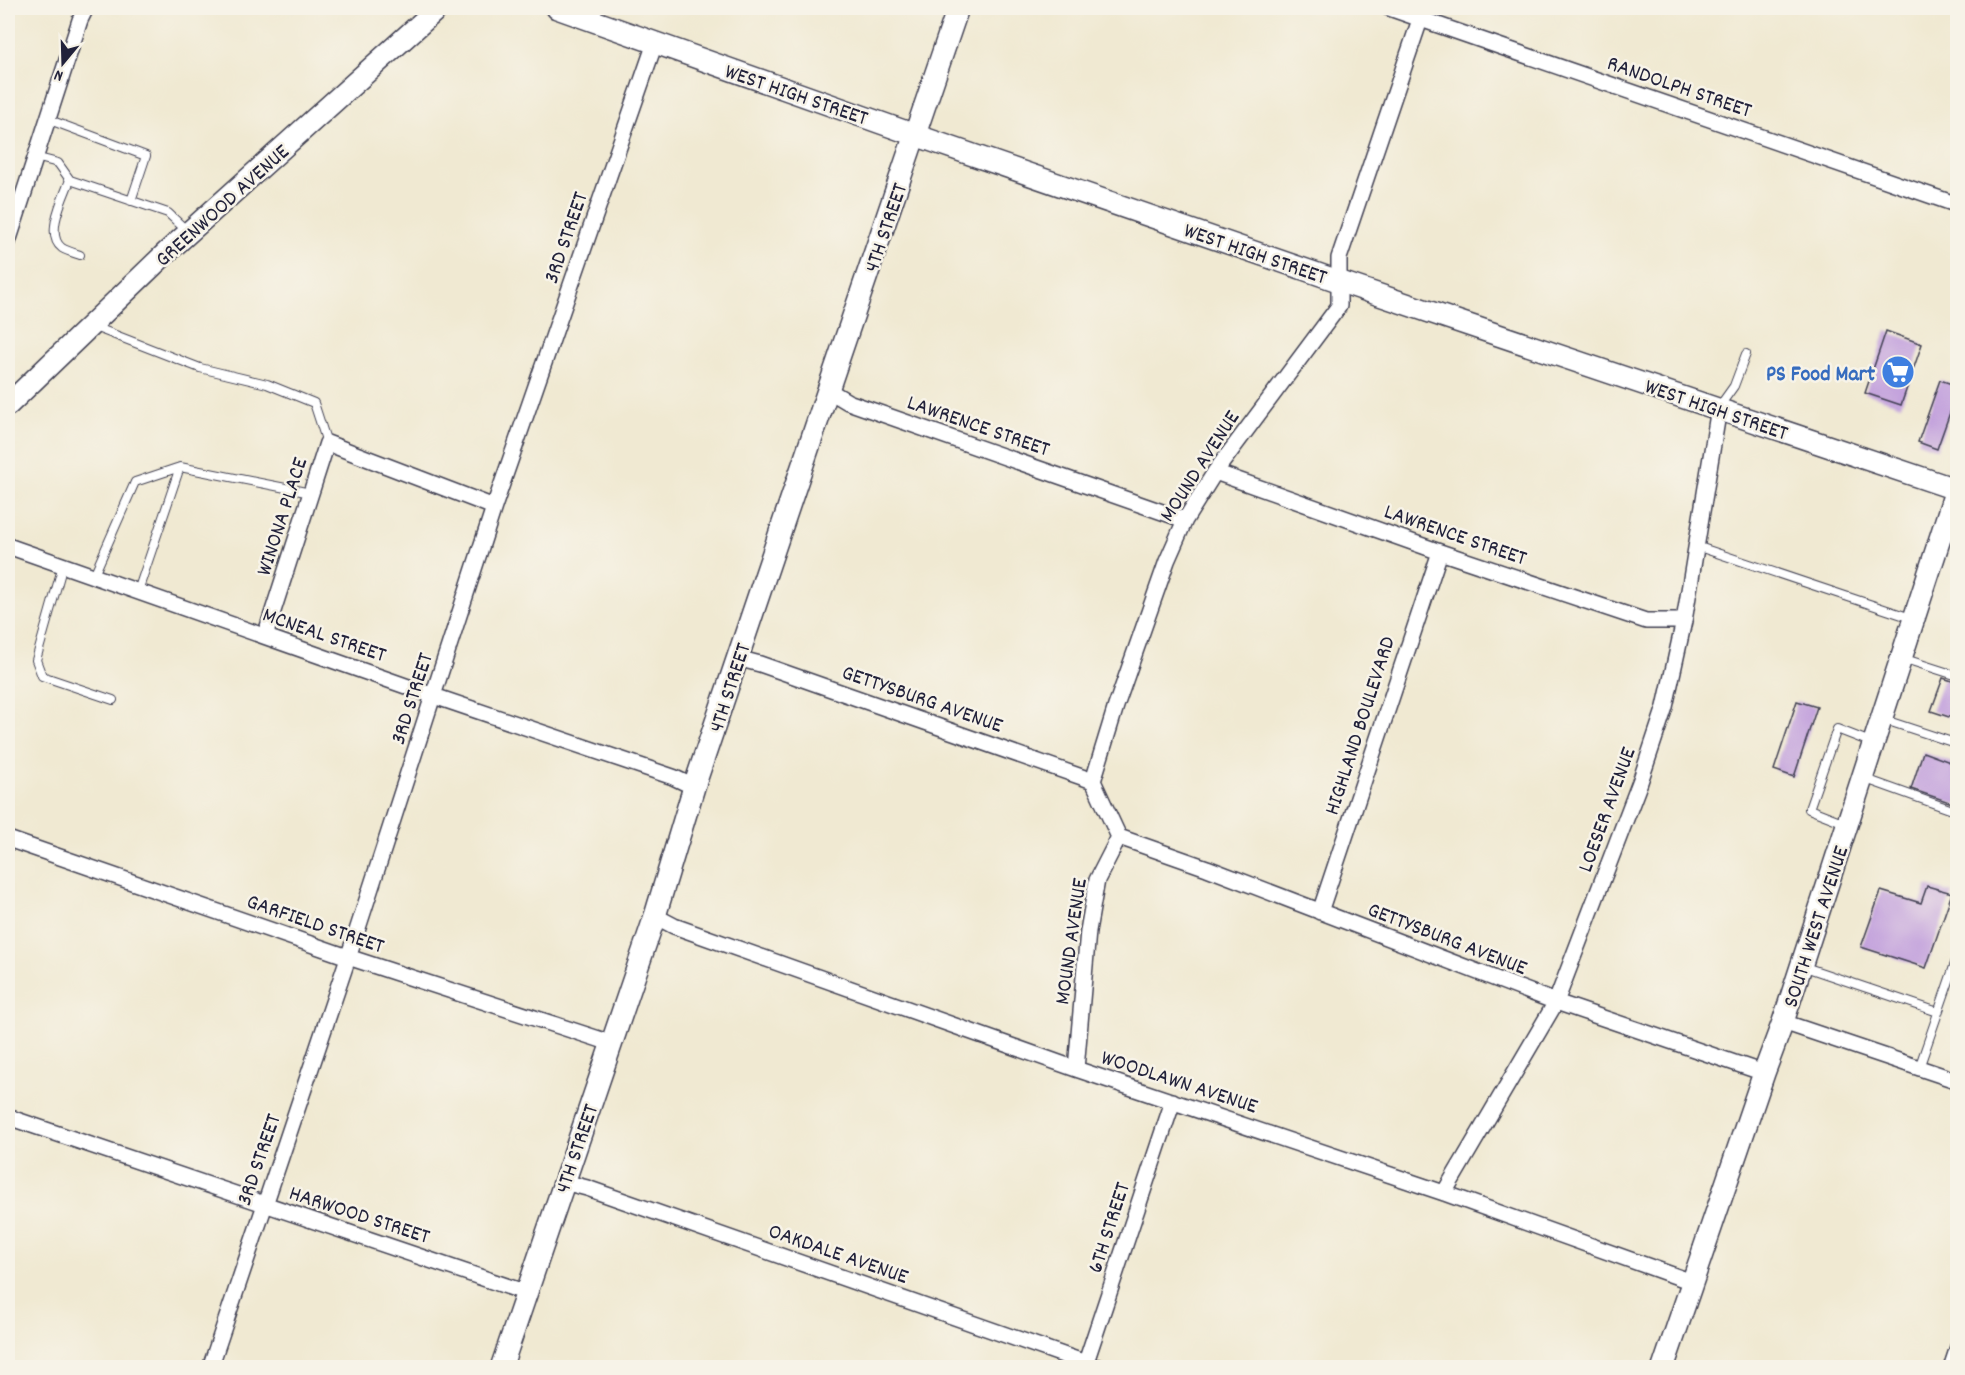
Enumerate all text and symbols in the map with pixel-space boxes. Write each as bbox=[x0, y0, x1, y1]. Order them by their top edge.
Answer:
north arrow bbox=[33, 33, 93, 93]
street label: RANDOLPH STREET bbox=[1602, 49, 1755, 128]
street label: WEST HIGH STREET bbox=[720, 57, 872, 135]
text: N bbox=[51, 63, 66, 87]
street label: GREENWOOD AVENUE bbox=[149, 138, 297, 275]
street label: 4TH STREET bbox=[858, 179, 917, 277]
street label: 3RD STREET bbox=[537, 188, 597, 288]
street label: WEST HIGH STREET bbox=[1179, 216, 1331, 294]
supermarket icon: PS Food Mart bbox=[1880, 354, 1916, 390]
place label: PS Food Mart bbox=[1766, 360, 1876, 391]
street label: WEST HIGH STREET bbox=[1640, 372, 1792, 450]
street label: LAWRENCE STREET bbox=[902, 388, 1054, 466]
street label: MOUND AVENUE bbox=[1153, 405, 1249, 529]
street label: WINONA PLACE bbox=[250, 454, 317, 580]
street label: LAWRENCE STREET bbox=[1379, 497, 1531, 575]
street label: MCNEAL STREET bbox=[258, 601, 390, 672]
street label: HIGHLAND BOULEVARD bbox=[1318, 633, 1405, 819]
street label: 4TH STREET bbox=[702, 639, 760, 737]
street label: 3RD STREET bbox=[384, 649, 443, 749]
street label: GETTYSBURG AVENUE bbox=[837, 658, 1007, 742]
street label: LOESER AVENUE bbox=[1571, 743, 1645, 877]
street label: SOUTH WEST AVENUE bbox=[1777, 842, 1858, 1012]
street label: MOUND AVENUE bbox=[1048, 876, 1097, 1007]
street label: GARFIELD STREET bbox=[242, 887, 388, 963]
street label: GETTYSBURG AVENUE bbox=[1363, 896, 1531, 985]
street label: WOODLAWN AVENUE bbox=[1097, 1043, 1261, 1123]
street label: 4TH STREET bbox=[549, 1100, 608, 1198]
street label: 3RD STREET bbox=[230, 1110, 290, 1210]
street label: 6TH STREET bbox=[1081, 1178, 1140, 1278]
street label: HARWOOD STREET bbox=[285, 1179, 433, 1254]
street label: OAKDALE AVENUE bbox=[764, 1217, 912, 1294]

